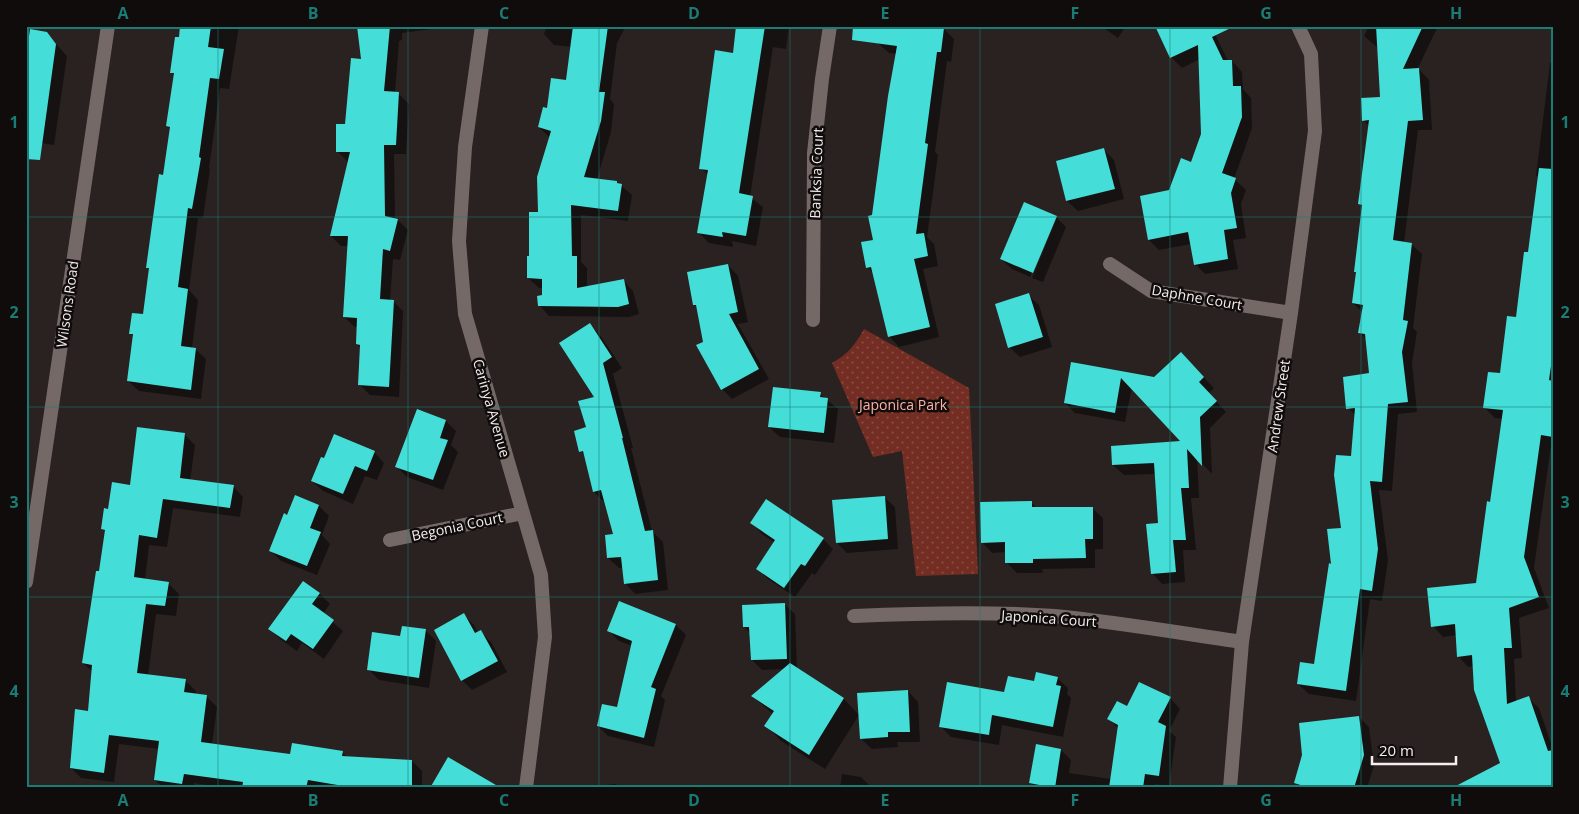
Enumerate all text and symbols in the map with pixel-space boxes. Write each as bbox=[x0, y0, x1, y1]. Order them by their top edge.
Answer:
text: A bbox=[117, 2, 129, 24]
text: B bbox=[308, 2, 318, 24]
text: C bbox=[499, 2, 509, 24]
text: D bbox=[688, 2, 700, 24]
text: E bbox=[881, 2, 890, 24]
text: F bbox=[1071, 2, 1079, 24]
text: G bbox=[1260, 2, 1272, 24]
text: H bbox=[1450, 2, 1462, 24]
text: 1 bbox=[9, 111, 19, 133]
text: 1 bbox=[1560, 111, 1570, 133]
street label: Banksia Court bbox=[805, 127, 827, 219]
street label: Wilsons Road bbox=[52, 259, 82, 349]
street label: Daphne Court bbox=[1150, 280, 1244, 314]
text: 2 bbox=[9, 301, 19, 323]
text: 2 bbox=[1560, 301, 1570, 323]
street label: Carinya Avenue bbox=[469, 357, 515, 460]
street label: Andrew Street bbox=[1262, 359, 1294, 453]
park label: Japonica Park bbox=[857, 395, 948, 414]
text: 3 bbox=[9, 491, 19, 513]
text: 3 bbox=[1560, 491, 1570, 513]
street label: Begonia Court bbox=[410, 507, 504, 545]
street label: Japonica Court bbox=[999, 605, 1097, 631]
text: 4 bbox=[9, 680, 19, 702]
text: 4 bbox=[1560, 680, 1570, 702]
scale bar bbox=[1372, 734, 1455, 766]
text: 20 m bbox=[1379, 740, 1414, 760]
text: A bbox=[117, 789, 129, 811]
text: B bbox=[308, 789, 318, 811]
text: C bbox=[499, 789, 509, 811]
text: D bbox=[688, 789, 700, 811]
text: E bbox=[881, 789, 890, 811]
text: F bbox=[1071, 789, 1079, 811]
text: G bbox=[1260, 789, 1272, 811]
text: H bbox=[1450, 789, 1462, 811]

